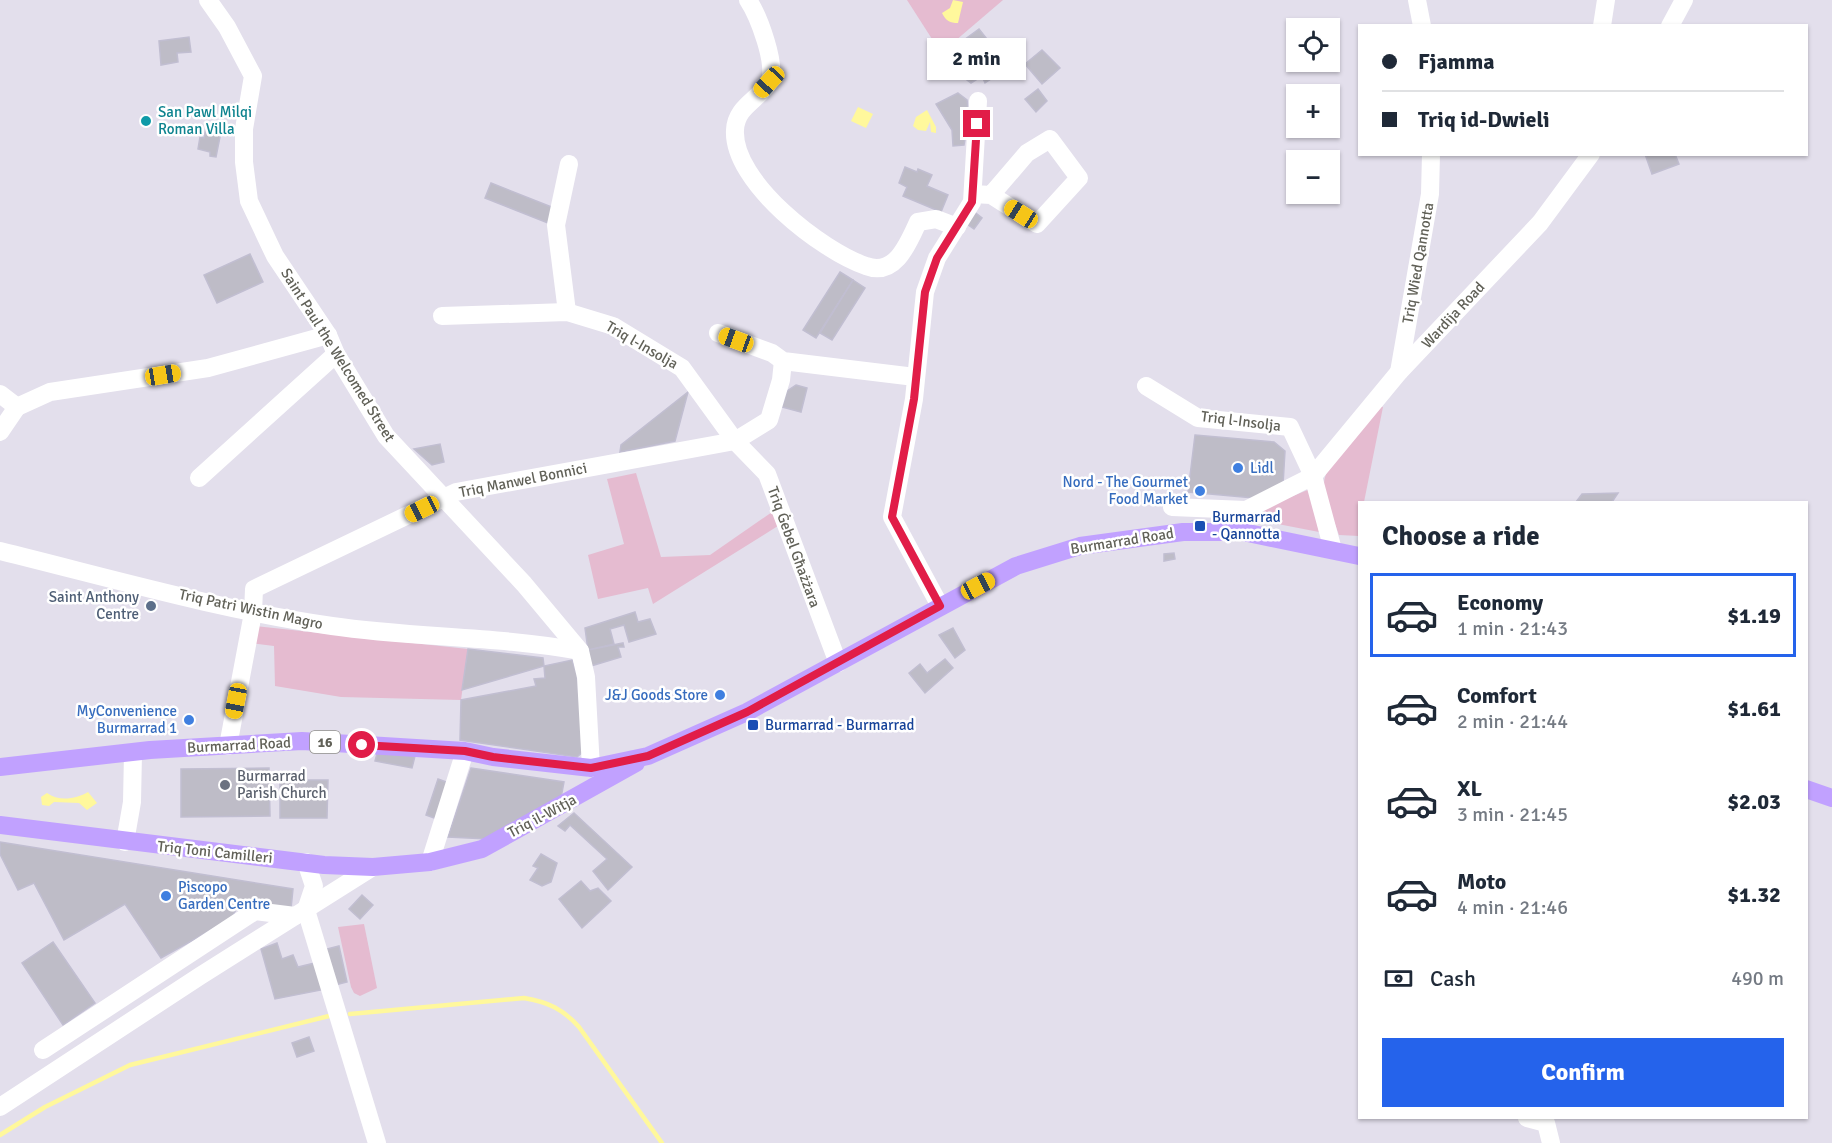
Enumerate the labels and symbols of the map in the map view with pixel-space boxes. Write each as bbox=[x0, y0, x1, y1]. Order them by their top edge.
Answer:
callout: 2 min bbox=[928, 37, 1026, 79]
car bbox=[750, 63, 788, 101]
place label: San Pawl Milqi Roman Villa bbox=[158, 103, 252, 138]
route end bbox=[963, 110, 990, 137]
marker: San Pawl Milqi Roman Villa bbox=[139, 114, 153, 128]
car bbox=[1001, 197, 1041, 231]
street label: Triq Wied Qannotta bbox=[1398, 201, 1438, 325]
street label: Saint Paul the Welcomed Street bbox=[277, 265, 399, 445]
street label: Wardija Road bbox=[1418, 278, 1488, 352]
street label: Triq l-Insolja bbox=[603, 317, 681, 373]
car bbox=[716, 325, 756, 355]
car bbox=[144, 363, 182, 387]
street label: Triq l-Insolja bbox=[1200, 407, 1282, 435]
street label: Triq Manwel Bonnici bbox=[458, 459, 588, 501]
place label: Lidl bbox=[1250, 459, 1274, 477]
marker: Lidl bbox=[1231, 461, 1245, 475]
place label: Nord - The Gourmet Food Market bbox=[1063, 473, 1188, 508]
street label: Triq Ġebel Għażżara bbox=[764, 484, 824, 610]
marker: Nord - The Gourmet Food Market bbox=[1193, 484, 1207, 498]
car bbox=[402, 493, 442, 525]
place label: Burmarrad - Qannotta bbox=[1212, 508, 1281, 543]
marker: Burmarrad - Qannotta bbox=[1193, 519, 1207, 533]
street label: Burmarrad Road bbox=[1069, 524, 1175, 558]
car bbox=[958, 570, 998, 602]
street label: Triq Patri Wistin Magro bbox=[177, 585, 325, 633]
place label: Saint Anthony Centre bbox=[49, 588, 139, 623]
marker: Saint Anthony Centre bbox=[144, 599, 158, 613]
car bbox=[224, 682, 248, 720]
place label: J&J Goods Store bbox=[605, 686, 708, 704]
marker: J&J Goods Store bbox=[713, 688, 727, 702]
place label: MyConvenience Burmarrad 1 bbox=[77, 702, 177, 737]
marker: MyConvenience Burmarrad 1 bbox=[182, 713, 196, 727]
place label: Burmarrad - Burmarrad bbox=[765, 716, 914, 734]
marker: Burmarrad - Burmarrad bbox=[746, 718, 760, 732]
road number: 16 bbox=[310, 731, 340, 753]
route start bbox=[348, 731, 375, 758]
street label: Burmarrad Road bbox=[186, 733, 292, 757]
place label: Burmarrad Parish Church bbox=[237, 767, 327, 802]
marker: Burmarrad Parish Church bbox=[218, 778, 232, 792]
street label: Triq il-Witja bbox=[505, 790, 579, 842]
street label: Triq Toni Camilleri bbox=[157, 837, 273, 867]
place label: Piscopo Garden Centre bbox=[178, 878, 270, 913]
marker: Piscopo Garden Centre bbox=[159, 889, 173, 903]

